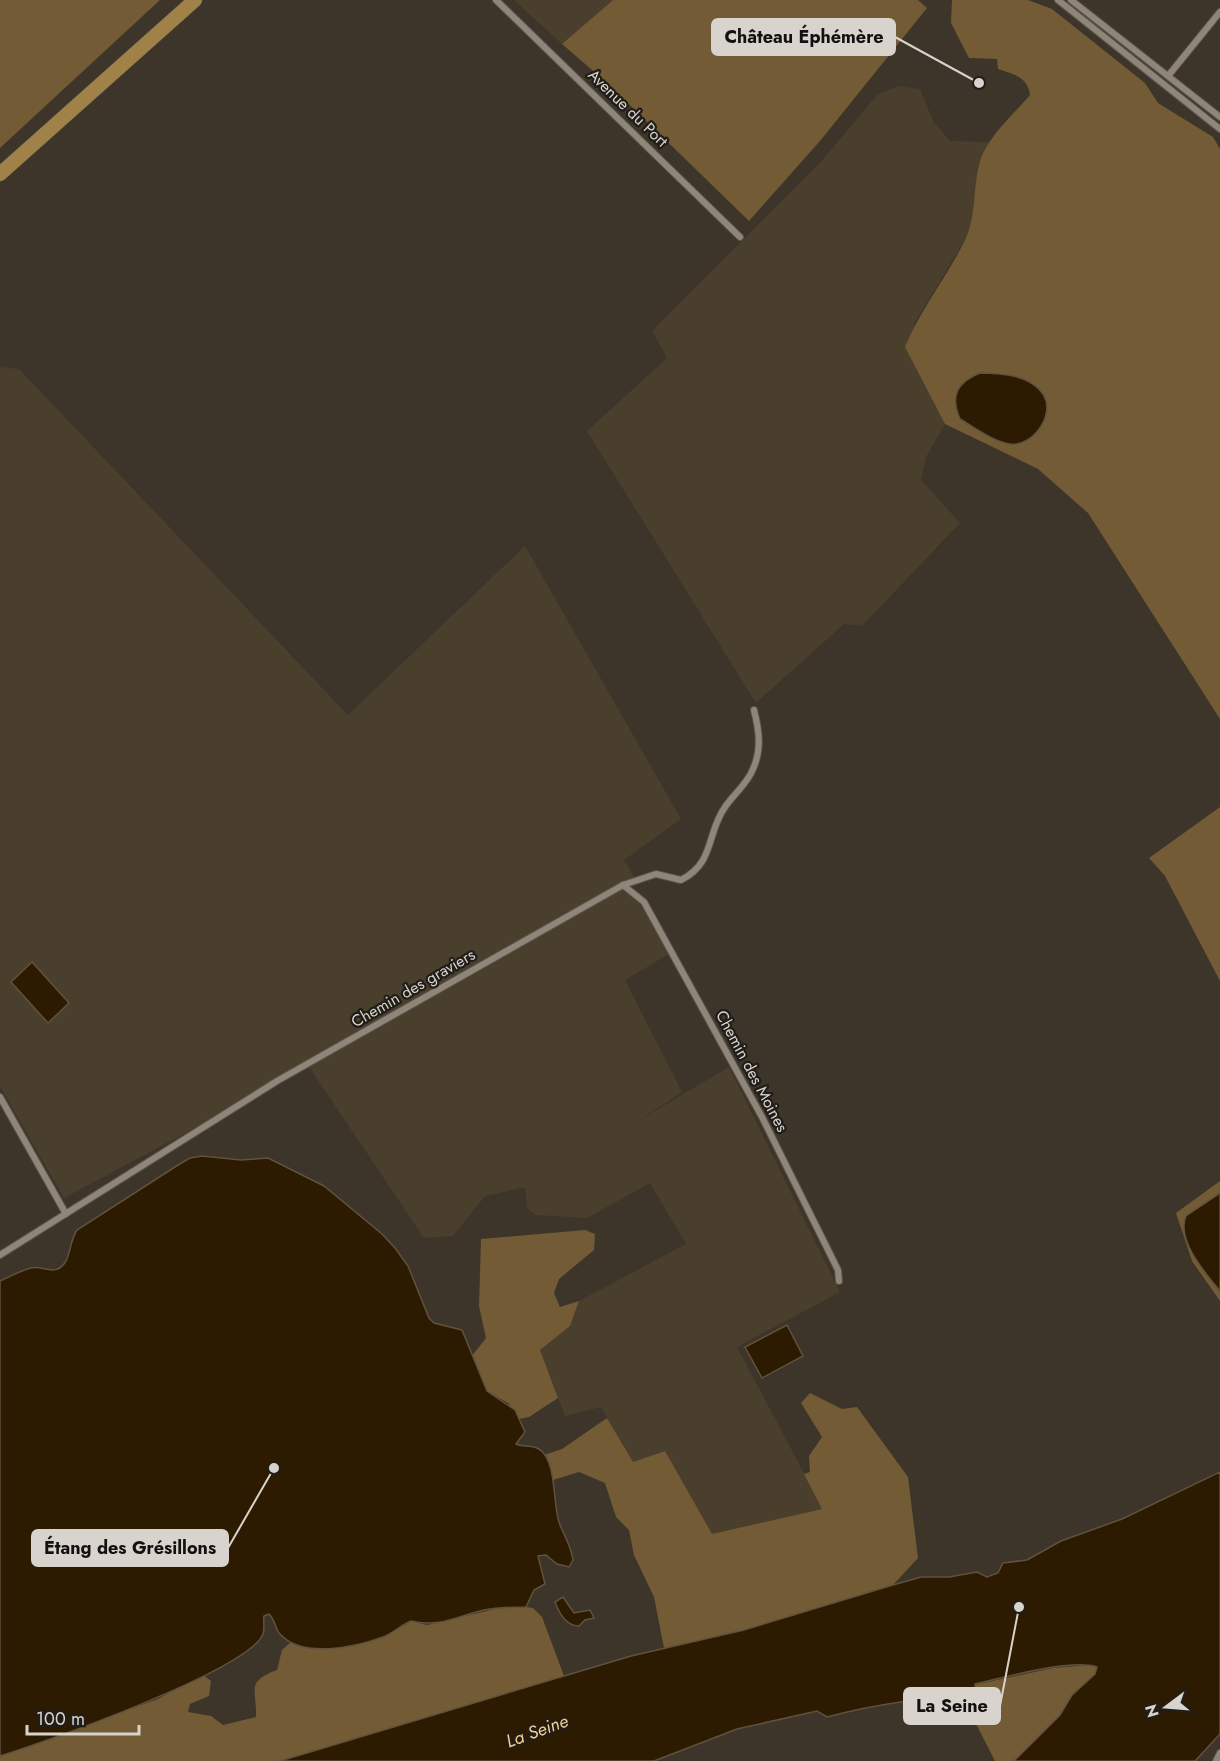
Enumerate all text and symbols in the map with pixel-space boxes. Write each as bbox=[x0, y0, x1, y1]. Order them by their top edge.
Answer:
callout: Château Éphémère bbox=[712, 19, 895, 55]
text: Château Éphémère bbox=[724, 24, 884, 50]
street label: Avenue du Port bbox=[583, 64, 673, 152]
street label: Chemin des graviers bbox=[347, 943, 479, 1033]
street label: Chemin des Moines bbox=[710, 1006, 794, 1136]
callout: Étang des Grésillons bbox=[32, 1530, 228, 1566]
text: Étang des Grésillons bbox=[44, 1535, 216, 1561]
north arrow bbox=[1136, 1677, 1196, 1737]
callout: La Seine bbox=[904, 1688, 1000, 1724]
text: La Seine bbox=[916, 1693, 988, 1719]
scale bar bbox=[27, 1698, 140, 1736]
text: N bbox=[1139, 1702, 1165, 1720]
text: 100 m bbox=[36, 1706, 85, 1732]
water label: La Seine bbox=[502, 1708, 572, 1754]

